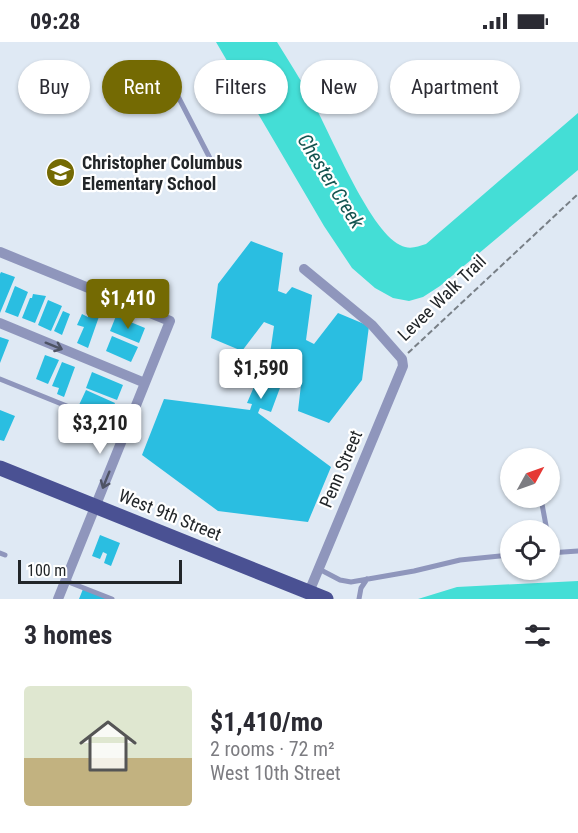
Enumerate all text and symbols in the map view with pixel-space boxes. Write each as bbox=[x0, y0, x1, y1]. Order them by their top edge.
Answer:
text: 09:28 bbox=[30, 9, 81, 34]
chip: Buy bbox=[18, 60, 90, 114]
chip: Rent bbox=[102, 60, 182, 114]
chip: Filters bbox=[194, 60, 288, 114]
chip: New bbox=[300, 60, 378, 114]
chip: Apartment bbox=[390, 60, 520, 114]
water label: Chester Creek bbox=[292, 129, 370, 234]
place label: Christopher Columbus Elementary School bbox=[82, 152, 242, 194]
school or university icon: Christopher Columbus Elementary School bbox=[45, 157, 77, 189]
street label: Levee Walk Trail bbox=[393, 250, 490, 345]
pin: $1,410 bbox=[79, 279, 177, 330]
text: $1,410 bbox=[100, 286, 156, 310]
one-way arrow bbox=[44, 341, 63, 352]
pin: $1,590 bbox=[212, 349, 310, 400]
text: $1,590 bbox=[233, 356, 289, 380]
pin: $3,210 bbox=[51, 404, 149, 455]
text: $3,210 bbox=[72, 411, 128, 435]
street label: Penn Street bbox=[315, 427, 366, 511]
north arrow bbox=[500, 448, 560, 508]
map controls bbox=[500, 448, 560, 580]
one-way arrow bbox=[100, 470, 111, 488]
street label: West 9th Street bbox=[116, 484, 225, 545]
button: locate bbox=[500, 520, 560, 580]
scale bar bbox=[18, 557, 182, 584]
text: 100 m bbox=[27, 561, 66, 580]
icon: filters bbox=[521, 619, 554, 652]
text: 3 homes bbox=[24, 620, 112, 650]
text: $1,410/mo bbox=[210, 707, 323, 737]
icon: home bbox=[72, 710, 144, 782]
text: 2 rooms · 72 m² bbox=[210, 737, 335, 761]
text: West 10th Street bbox=[210, 761, 341, 785]

